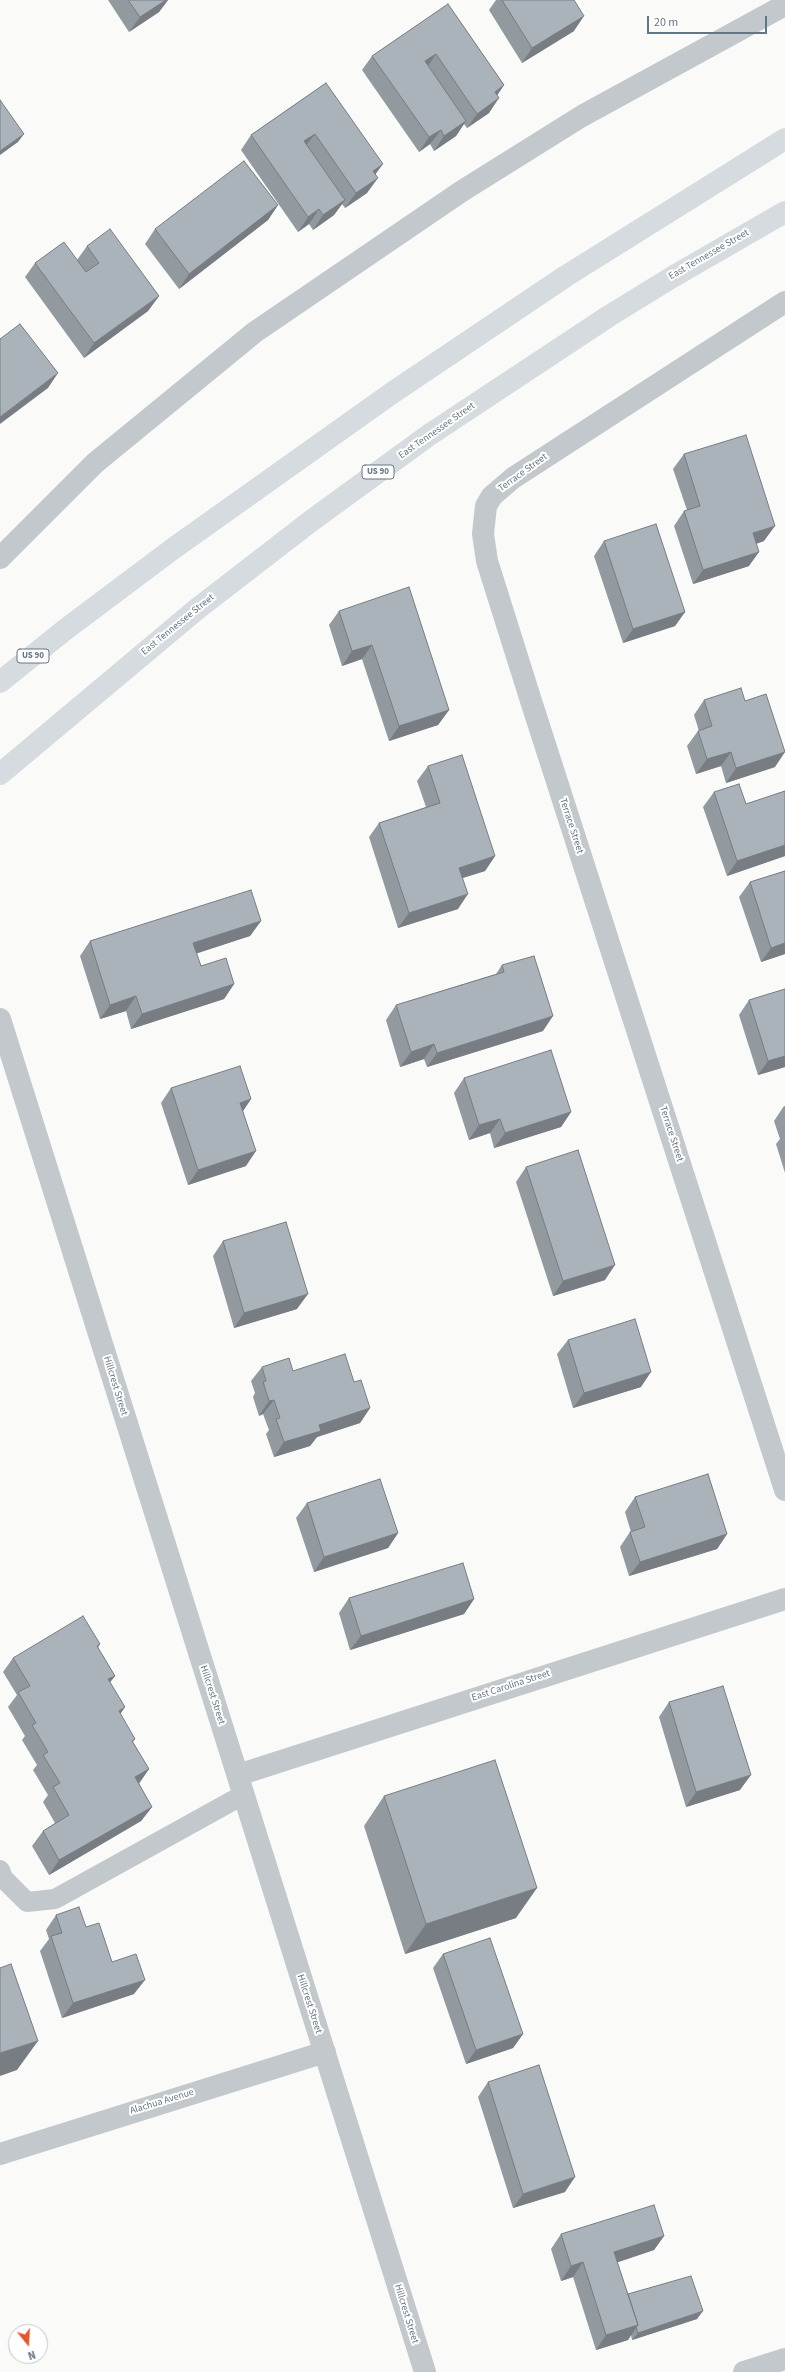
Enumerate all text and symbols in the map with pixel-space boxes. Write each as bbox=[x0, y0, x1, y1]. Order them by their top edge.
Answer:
scale bar bbox=[649, 8, 769, 34]
text: 20 m bbox=[654, 14, 678, 31]
street label: East Tennessee Street bbox=[667, 227, 751, 283]
street label: East Tennessee Street bbox=[396, 400, 478, 462]
street label: Terrace Street bbox=[496, 451, 550, 495]
road number: US 90 bbox=[362, 465, 394, 479]
street label: East Tennessee Street bbox=[139, 592, 217, 658]
road number: US 90 bbox=[17, 649, 49, 663]
street label: Terrace Street bbox=[556, 797, 586, 855]
street label: Terrace Street bbox=[656, 1105, 686, 1163]
street label: Hillcrest Street bbox=[100, 1355, 130, 1417]
street label: Hillcrest Street bbox=[197, 1664, 227, 1726]
street label: East Carolina Street bbox=[470, 1668, 552, 1704]
street label: Hillcrest Street bbox=[294, 1973, 324, 2035]
street label: Alachua Avenue bbox=[129, 2087, 195, 2117]
street label: Hillcrest Street bbox=[391, 2283, 421, 2345]
north arrow bbox=[8, 2324, 48, 2364]
text: N bbox=[26, 2347, 37, 2363]

